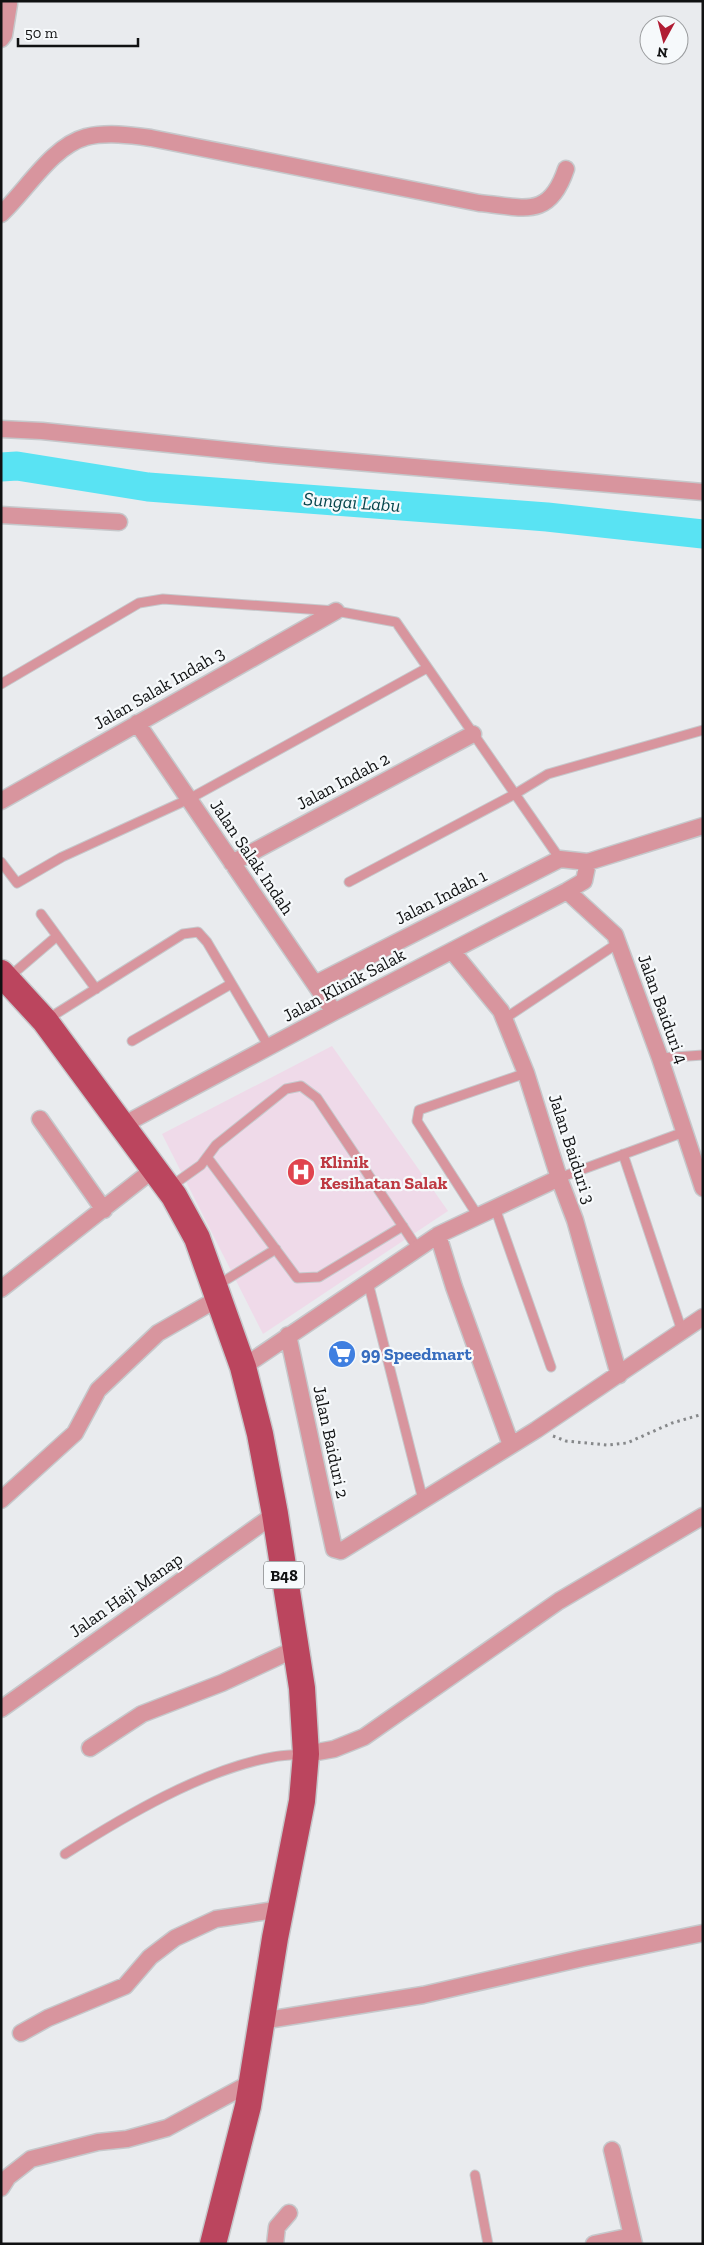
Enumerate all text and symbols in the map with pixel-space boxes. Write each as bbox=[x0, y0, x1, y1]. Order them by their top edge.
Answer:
scale bar bbox=[18, 15, 138, 47]
north arrow bbox=[639, 15, 689, 65]
text: 50 m bbox=[25, 24, 58, 42]
text: N bbox=[656, 43, 669, 61]
water label: Sungai Labu bbox=[303, 487, 401, 517]
street label: Jalan Salak Indah 3 bbox=[90, 642, 228, 734]
street label: Jalan Indah 2 bbox=[293, 747, 393, 815]
street label: Jalan Salak Indah bbox=[205, 795, 299, 919]
street label: Jalan Indah 1 bbox=[391, 864, 491, 929]
street label: Jalan Klinik Salak bbox=[279, 943, 410, 1027]
street label: Jalan Baiduri 4 bbox=[633, 951, 693, 1067]
street label: Jalan Baiduri 3 bbox=[544, 1091, 600, 1207]
place label: Klinik Kesihatan Salak bbox=[320, 1151, 448, 1194]
hospital icon: Klinik Kesihatan Salak bbox=[286, 1157, 316, 1187]
supermarket icon: 99 Speedmart bbox=[327, 1339, 357, 1369]
place label: 99 Speedmart bbox=[361, 1343, 472, 1365]
street label: Jalan Baiduri 2 bbox=[308, 1384, 354, 1500]
street label: Jalan Haji Manap bbox=[65, 1548, 187, 1642]
road number: B48 bbox=[264, 1562, 304, 1588]

